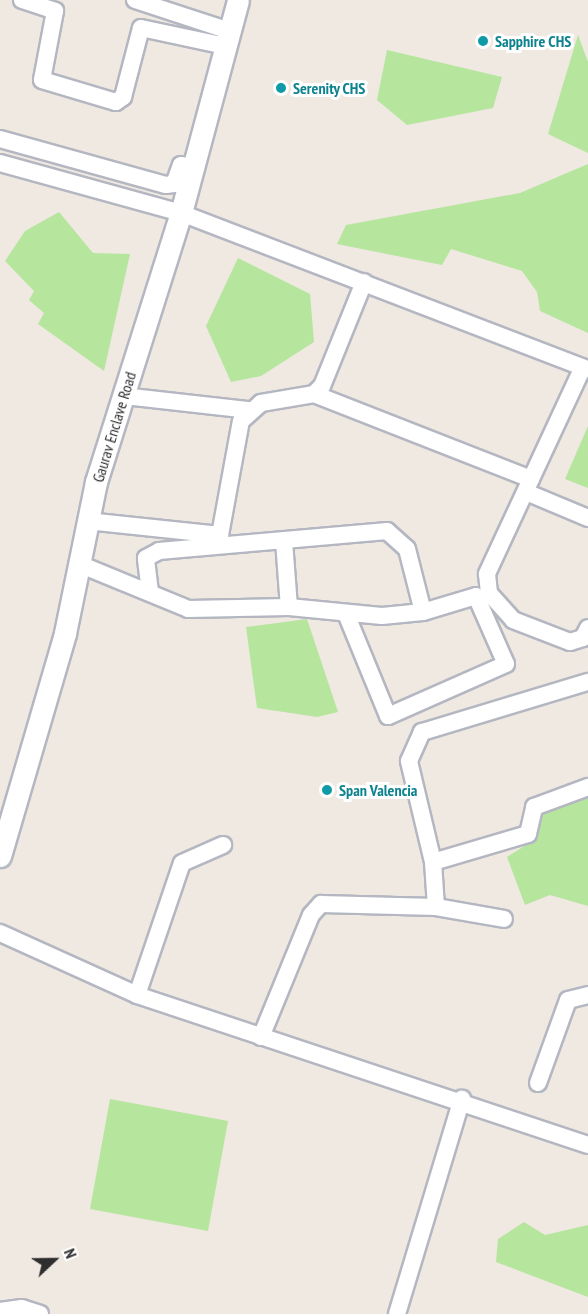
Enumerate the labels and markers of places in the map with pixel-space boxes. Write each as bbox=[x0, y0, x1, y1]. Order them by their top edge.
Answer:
place label: Sapphire CHS bbox=[495, 31, 571, 51]
marker: Sapphire CHS bbox=[476, 34, 490, 48]
place label: Serenity CHS bbox=[293, 78, 366, 98]
marker: Serenity CHS bbox=[274, 81, 288, 95]
place label: Span Valencia bbox=[339, 780, 418, 800]
marker: Span Valencia bbox=[320, 783, 334, 797]

